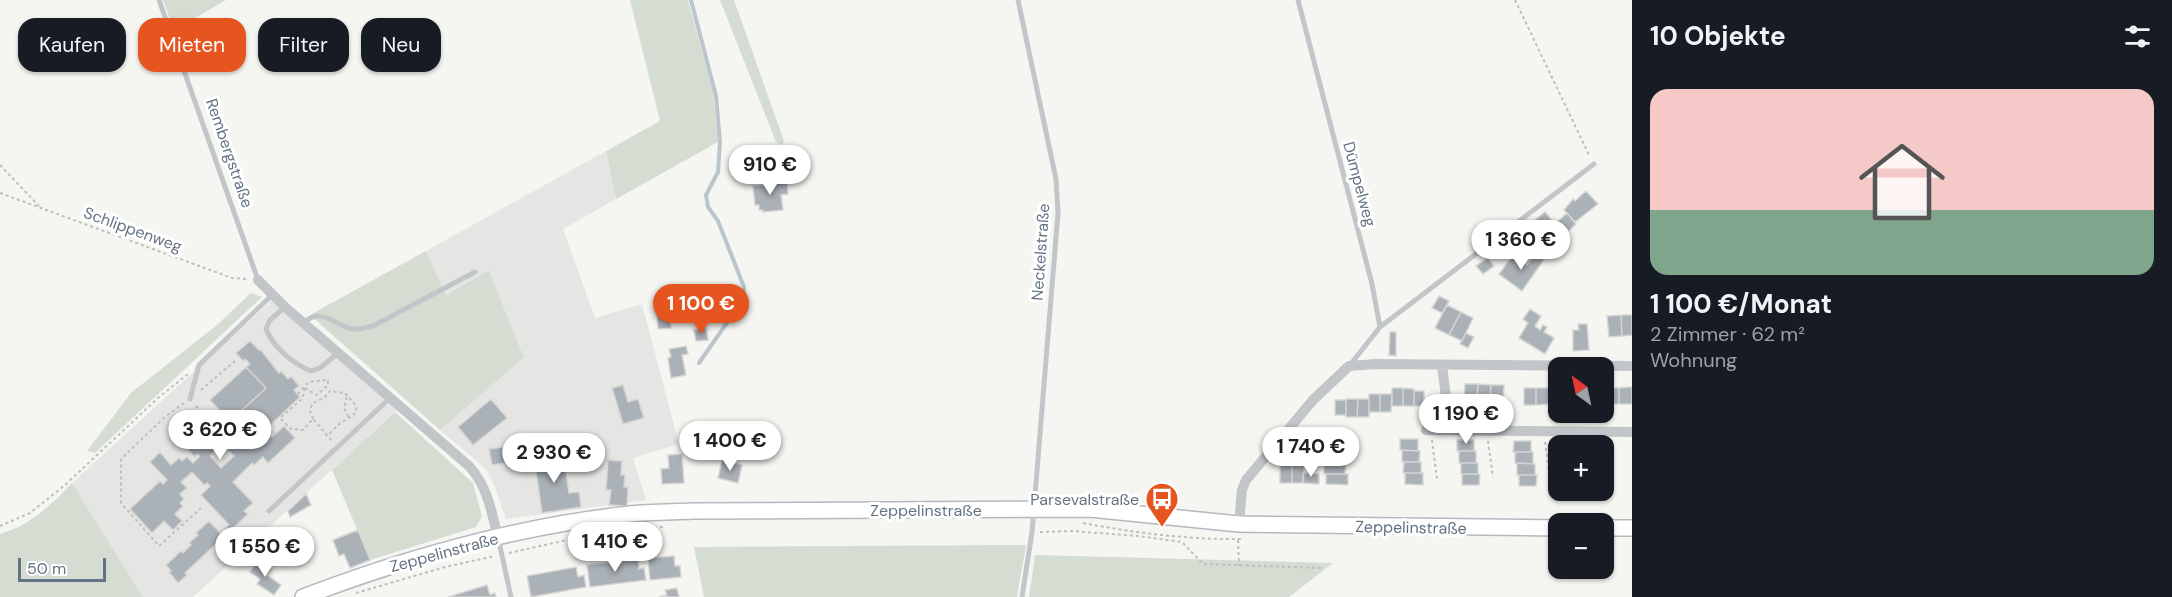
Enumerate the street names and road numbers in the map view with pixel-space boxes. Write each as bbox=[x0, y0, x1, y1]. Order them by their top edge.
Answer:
street label: Rembergstraße bbox=[201, 96, 258, 211]
street label: Dümpelweg bbox=[1338, 139, 1381, 229]
street label: Schlippenweg bbox=[81, 202, 185, 257]
street label: Neckelstraße bbox=[1027, 203, 1054, 301]
street label: Zeppelinstraße bbox=[870, 500, 982, 521]
street label: Zeppelinstraße bbox=[1355, 516, 1467, 539]
street label: Zeppelinstraße bbox=[388, 528, 501, 577]

